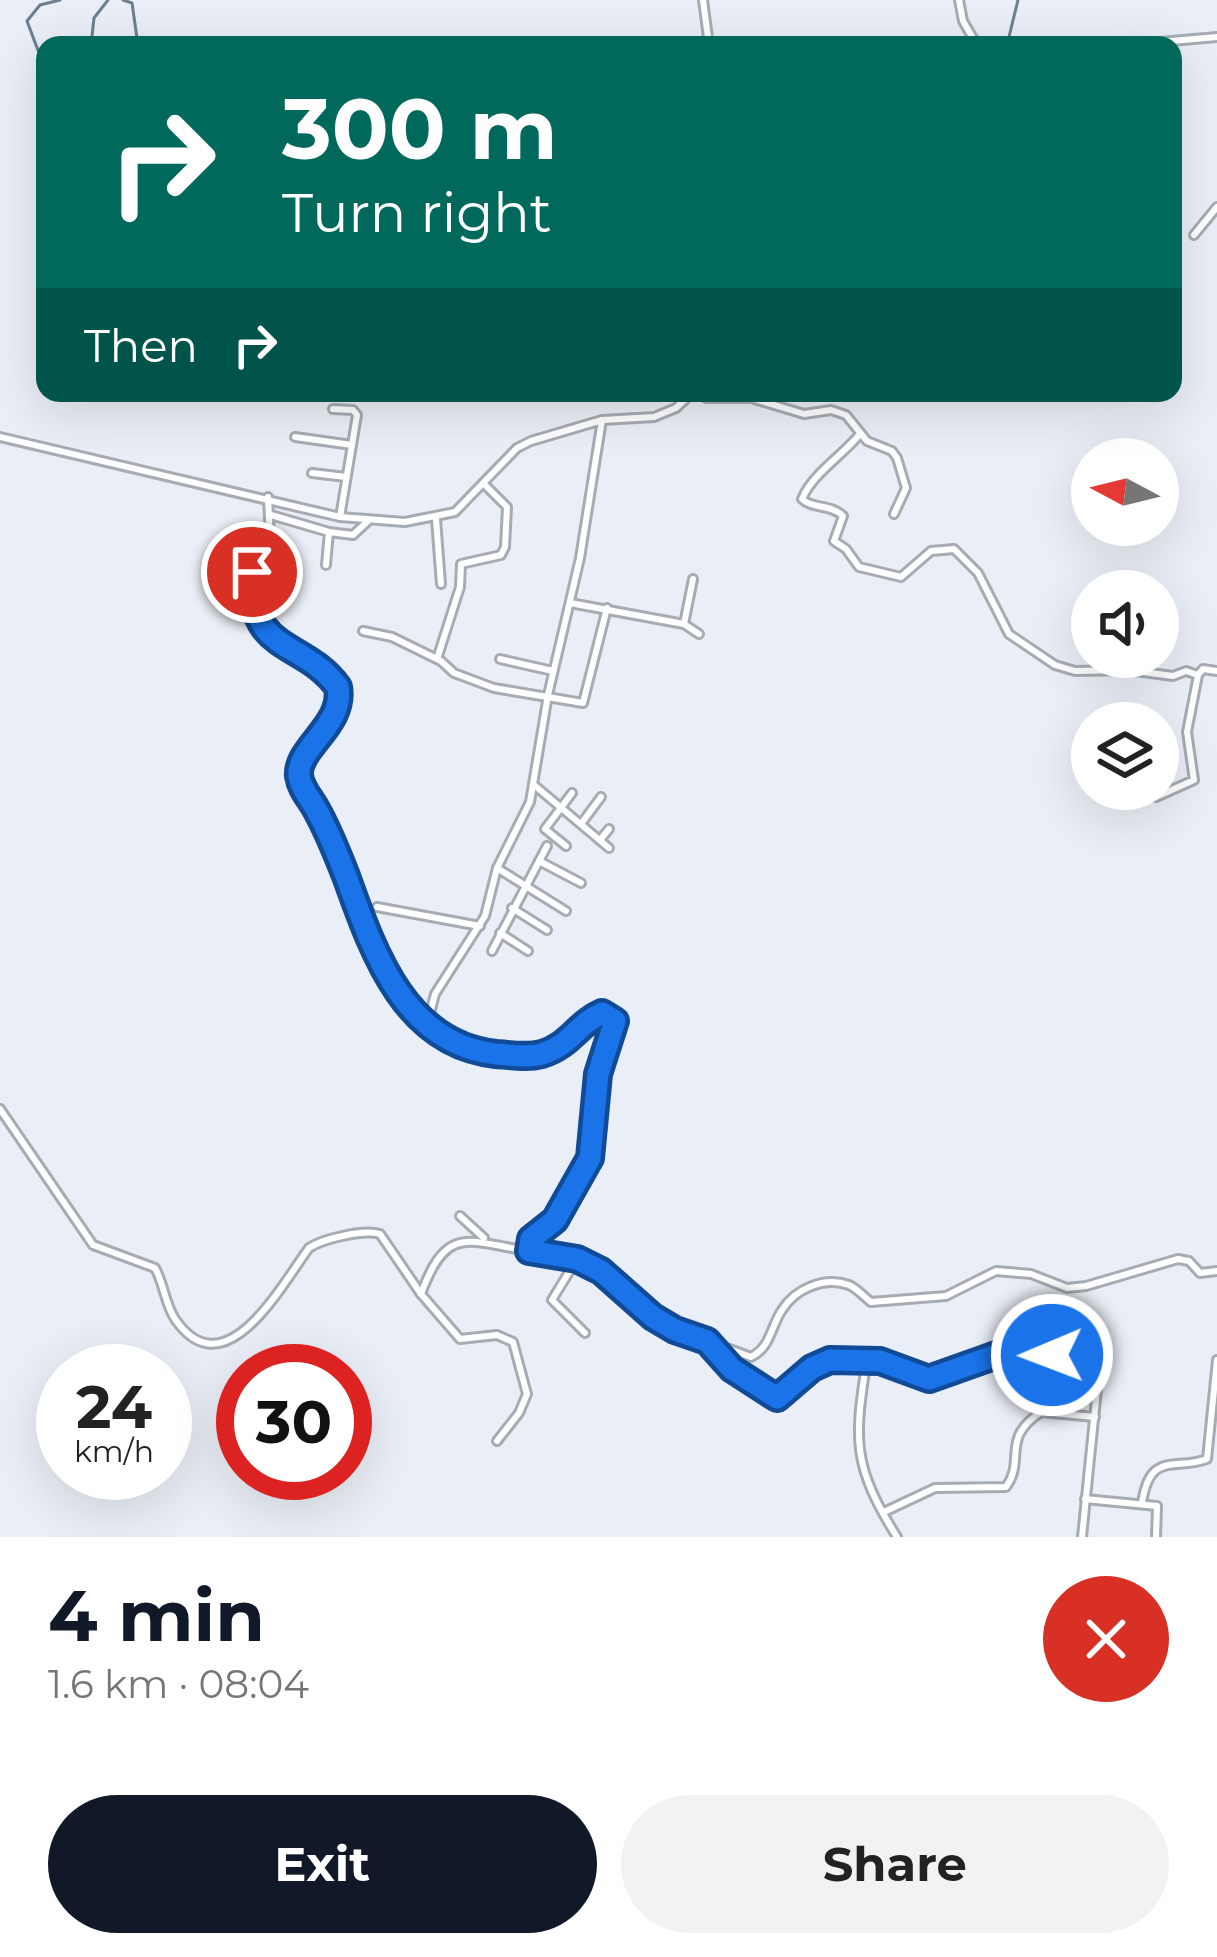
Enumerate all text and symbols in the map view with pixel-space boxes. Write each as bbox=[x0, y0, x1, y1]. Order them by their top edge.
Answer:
text: 300 m bbox=[282, 78, 558, 180]
icon: right bbox=[84, 84, 240, 240]
text: Turn right bbox=[282, 180, 552, 246]
icon: right bbox=[222, 312, 288, 378]
text: Then bbox=[84, 318, 198, 373]
north arrow bbox=[1071, 438, 1179, 546]
map controls bbox=[1071, 438, 1179, 810]
pin bbox=[201, 521, 303, 623]
icon: arrive bbox=[219, 539, 285, 605]
button: sound bbox=[1071, 570, 1179, 678]
button: layers bbox=[1071, 702, 1179, 810]
position arrow bbox=[989, 1292, 1115, 1418]
speed limit sign: 30 bbox=[216, 1344, 372, 1500]
text: 24 bbox=[76, 1370, 152, 1443]
text: km/h bbox=[74, 1433, 154, 1470]
text: 4 min bbox=[48, 1571, 265, 1659]
button: close bbox=[1043, 1576, 1169, 1702]
text: 1.6 km · 08:04 bbox=[48, 1660, 309, 1708]
button: Exit bbox=[48, 1795, 597, 1933]
button: Share bbox=[621, 1795, 1169, 1933]

